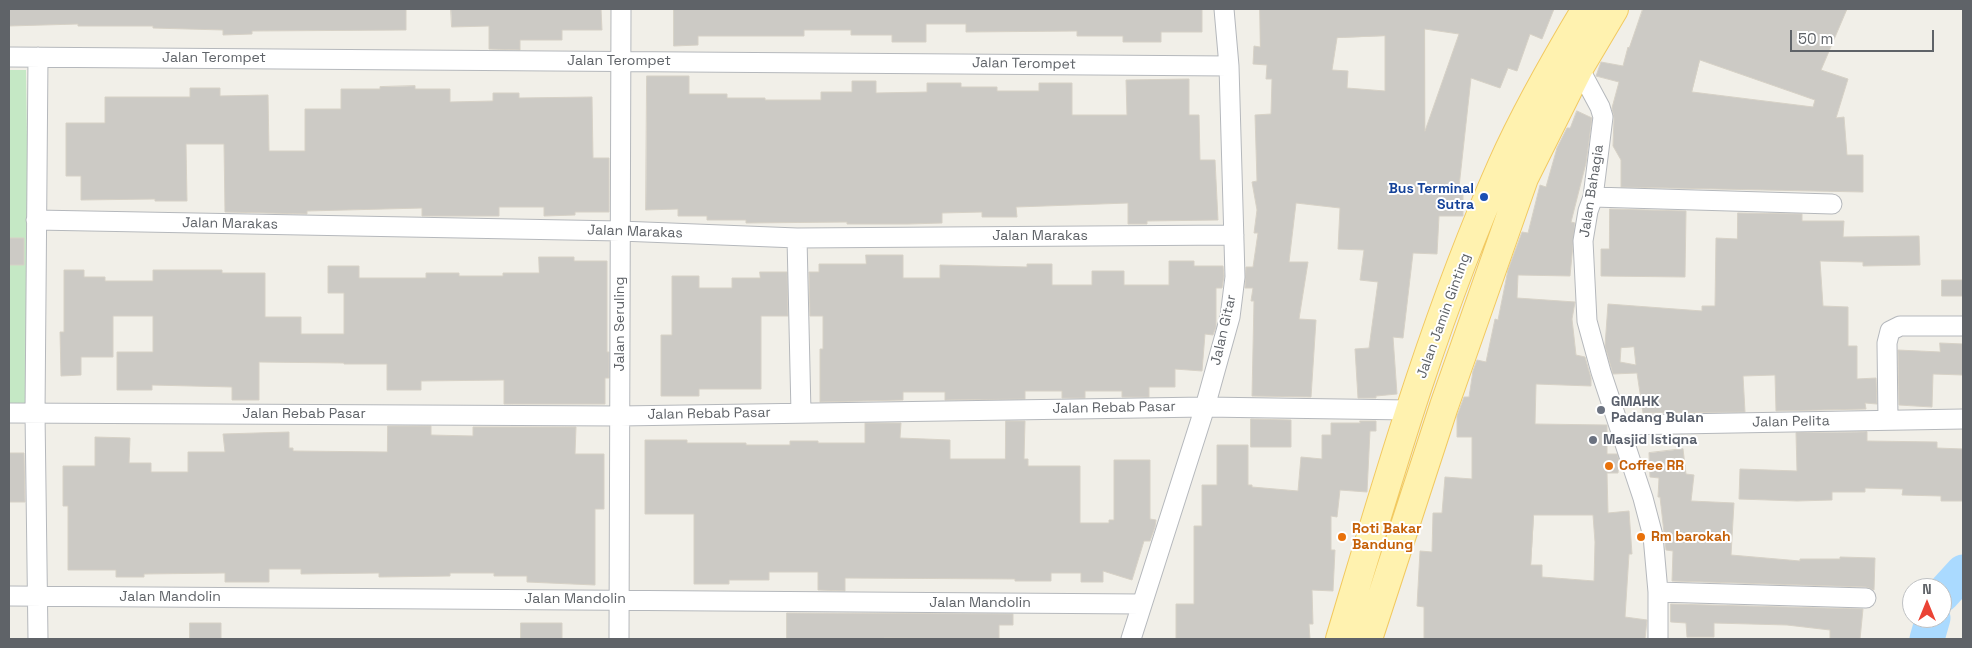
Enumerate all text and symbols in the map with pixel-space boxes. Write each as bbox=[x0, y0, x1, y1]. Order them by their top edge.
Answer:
scale bar bbox=[1792, 20, 1936, 52]
text: 50 m bbox=[1798, 29, 1833, 48]
street label: Jalan Terompet bbox=[162, 50, 266, 66]
street label: Jalan Terompet bbox=[567, 53, 671, 69]
street label: Jalan Terompet bbox=[972, 55, 1076, 73]
street label: Jalan Bahagia bbox=[1576, 143, 1608, 239]
place label: Bus Terminal Sutra bbox=[1389, 181, 1474, 213]
marker: Bus Terminal Sutra bbox=[1478, 191, 1490, 203]
street label: Jalan Marakas bbox=[182, 215, 278, 233]
street label: Jalan Marakas bbox=[587, 222, 683, 242]
street label: Jalan Marakas bbox=[992, 228, 1088, 244]
street label: Jalan Jamin Ginting bbox=[1414, 251, 1474, 381]
street label: Jalan Seruling bbox=[612, 277, 628, 371]
street label: Jalan Gitar bbox=[1208, 293, 1240, 367]
place label: GMAHK Padang Bulan bbox=[1611, 394, 1704, 427]
street label: Jalan Rebab Pasar bbox=[1052, 399, 1176, 417]
marker: GMAHK Padang Bulan bbox=[1595, 404, 1607, 416]
street label: Jalan Rebab Pasar bbox=[647, 405, 771, 423]
street label: Jalan Rebab Pasar bbox=[242, 406, 366, 422]
street label: Jalan Pelita bbox=[1752, 413, 1830, 431]
place label: Masjid Istiqna bbox=[1603, 432, 1697, 448]
marker: Masjid Istiqna bbox=[1587, 434, 1599, 446]
place label: Coffee RR bbox=[1619, 458, 1684, 474]
marker: Coffee RR bbox=[1603, 460, 1615, 472]
place label: Roti Bakar Bandung bbox=[1352, 521, 1422, 554]
place label: Rm barokah bbox=[1651, 529, 1731, 545]
marker: Roti Bakar Bandung bbox=[1336, 531, 1348, 543]
marker: Rm barokah bbox=[1635, 531, 1647, 543]
north arrow bbox=[1902, 578, 1952, 628]
text: N bbox=[1922, 580, 1932, 598]
street label: Jalan Mandolin bbox=[119, 589, 221, 605]
street label: Jalan Mandolin bbox=[524, 591, 626, 607]
street label: Jalan Mandolin bbox=[929, 595, 1031, 611]

